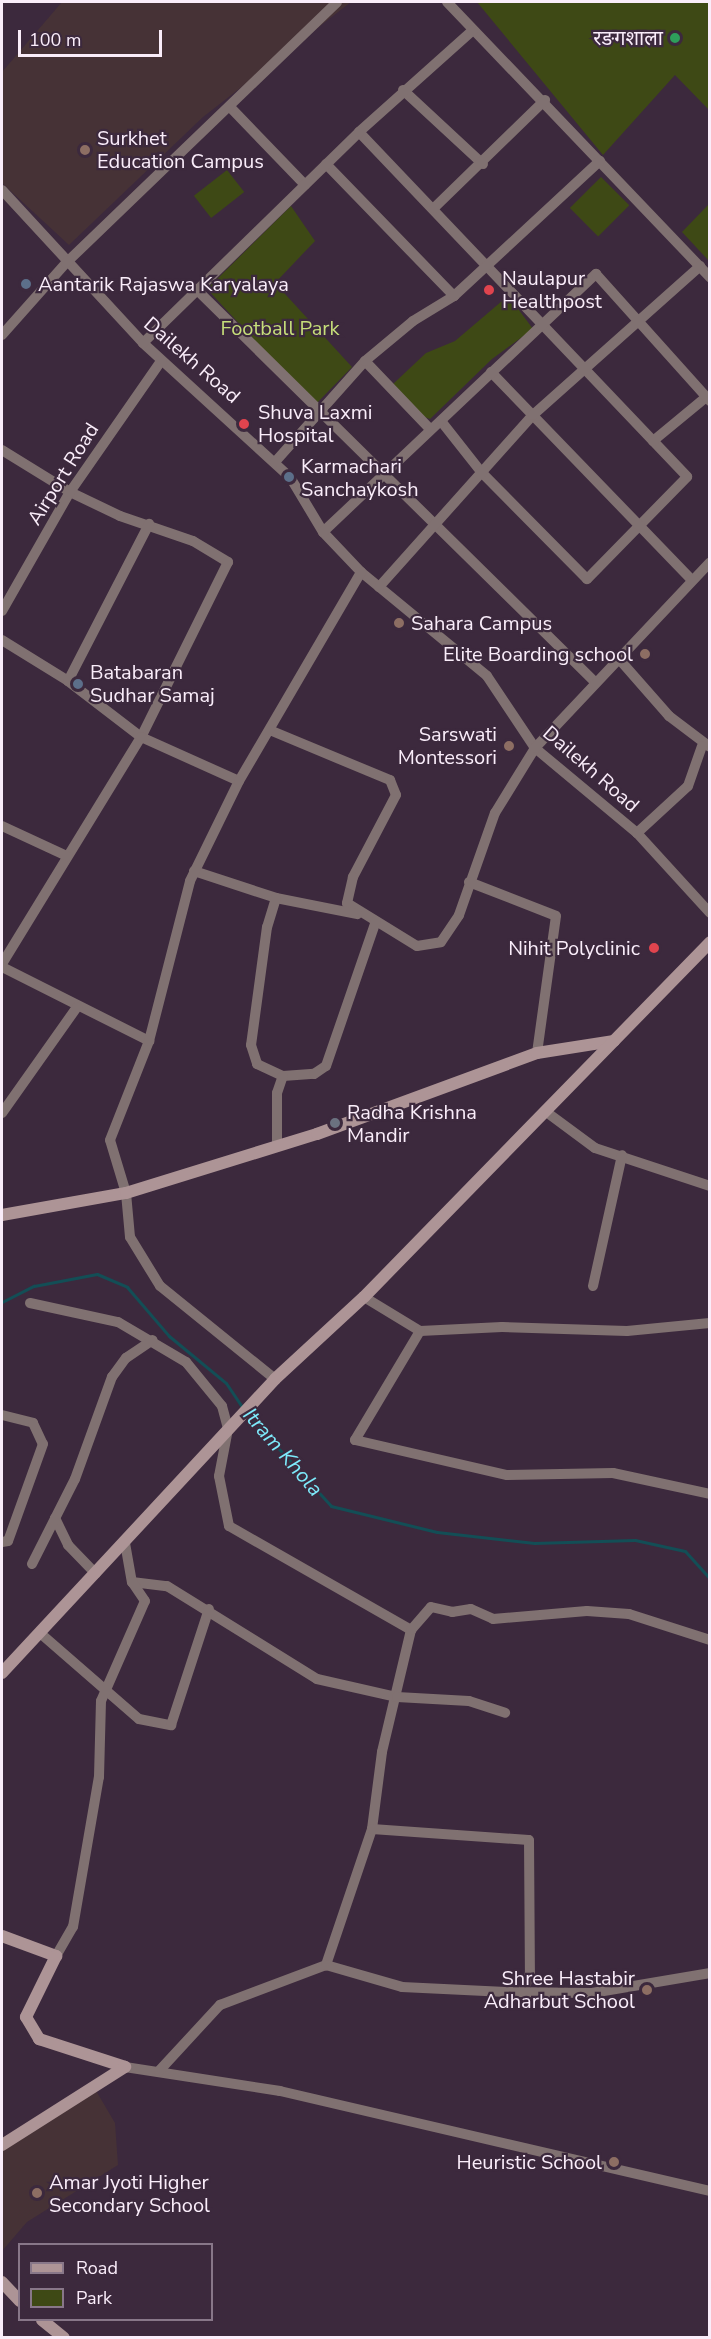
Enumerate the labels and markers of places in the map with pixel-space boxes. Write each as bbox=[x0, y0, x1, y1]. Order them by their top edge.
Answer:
place label: रङगशाला bbox=[593, 26, 663, 50]
marker: रङगशाला bbox=[668, 31, 682, 45]
place label: Surkhet Education Campus bbox=[97, 126, 264, 173]
marker: Surkhet Education Campus bbox=[78, 143, 92, 157]
place label: Naulapur Healthpost bbox=[502, 266, 602, 313]
place label: Aantarik Rajaswa Karyalaya bbox=[38, 272, 289, 296]
marker: Aantarik Rajaswa Karyalaya bbox=[19, 277, 33, 291]
marker: Naulapur Healthpost bbox=[480, 281, 498, 299]
place label: Shuva Laxmi Hospital bbox=[258, 400, 372, 447]
marker: Shuva Laxmi Hospital bbox=[235, 415, 253, 433]
place label: Karmachari Sanchaykosh bbox=[301, 454, 419, 501]
marker: Karmachari Sanchaykosh bbox=[282, 470, 296, 484]
place label: Sahara Campus bbox=[411, 611, 552, 635]
marker: Sahara Campus bbox=[392, 616, 406, 630]
place label: Elite Boarding school bbox=[443, 642, 633, 666]
marker: Elite Boarding school bbox=[638, 647, 652, 661]
place label: Batabaran Sudhar Samaj bbox=[90, 660, 215, 707]
marker: Batabaran Sudhar Samaj bbox=[71, 677, 85, 691]
place label: Sarswati Montessori bbox=[398, 722, 497, 769]
marker: Sarswati Montessori bbox=[502, 739, 516, 753]
place label: Nihit Polyclinic bbox=[508, 936, 640, 960]
marker: Nihit Polyclinic bbox=[645, 939, 663, 957]
place label: Radha Krishna Mandir bbox=[347, 1100, 477, 1147]
marker: Radha Krishna Mandir bbox=[328, 1116, 342, 1130]
place label: Shree Hastabir Adharbut School bbox=[484, 1966, 635, 2013]
marker: Shree Hastabir Adharbut School bbox=[640, 1983, 654, 1997]
place label: Heuristic School bbox=[456, 2150, 602, 2174]
marker: Heuristic School bbox=[607, 2155, 621, 2169]
place label: Amar Jyoti Higher Secondary School bbox=[49, 2170, 210, 2217]
marker: Amar Jyoti Higher Secondary School bbox=[30, 2186, 44, 2200]

